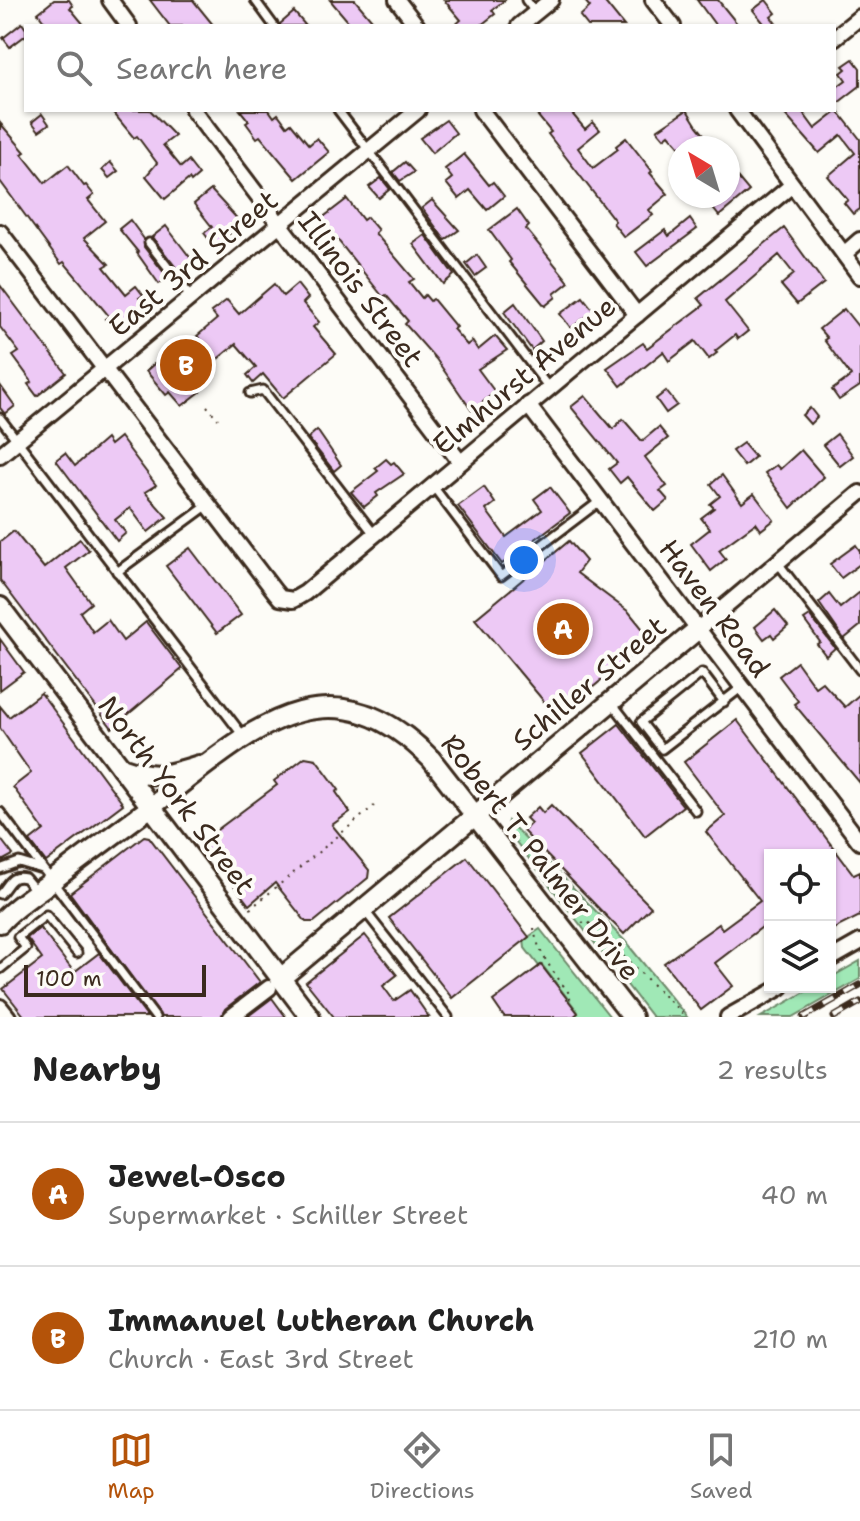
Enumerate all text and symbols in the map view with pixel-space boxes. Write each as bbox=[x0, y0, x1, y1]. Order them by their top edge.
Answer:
search box bbox=[24, 24, 836, 112]
icon: search bbox=[52, 46, 96, 90]
text: Search here bbox=[116, 48, 287, 89]
north arrow bbox=[668, 136, 740, 208]
street label: East 3rd Street bbox=[100, 181, 286, 345]
street label: Illinois Street bbox=[290, 203, 432, 375]
street label: Elmhurst Avenue bbox=[424, 287, 624, 463]
pin: B bbox=[160, 335, 212, 395]
street label: Haven Road bbox=[651, 531, 779, 685]
your location bbox=[504, 540, 544, 580]
pin: A bbox=[537, 599, 589, 659]
street label: Schiller Street bbox=[504, 607, 674, 759]
street label: North York Street bbox=[90, 688, 264, 902]
street label: Robert T. Palmer Drive bbox=[433, 726, 649, 988]
map controls bbox=[764, 849, 836, 993]
button: locate bbox=[764, 849, 836, 921]
button: layers bbox=[764, 921, 836, 993]
scale bar bbox=[24, 961, 206, 997]
text: 100 m bbox=[36, 964, 102, 993]
text: Nearby bbox=[32, 1046, 162, 1092]
text: 2 results bbox=[716, 1052, 828, 1087]
text: Jewel-Osco bbox=[108, 1156, 286, 1197]
text: A bbox=[48, 1177, 68, 1212]
text: 40 m bbox=[761, 1177, 828, 1212]
text: Supermarket · Schiller Street bbox=[108, 1197, 468, 1232]
text: Immanuel Lutheran Church bbox=[108, 1300, 534, 1341]
text: B bbox=[50, 1321, 66, 1356]
text: 210 m bbox=[751, 1321, 828, 1356]
text: Church · East 3rd Street bbox=[108, 1341, 414, 1376]
tab: Map bbox=[108, 1428, 155, 1505]
tab: Directions bbox=[370, 1428, 475, 1505]
tab: Saved bbox=[690, 1428, 752, 1505]

